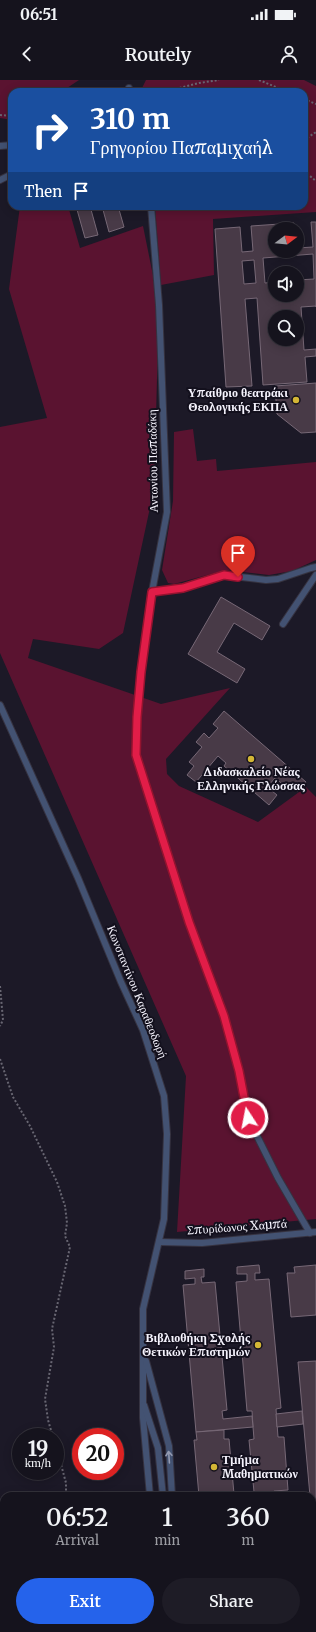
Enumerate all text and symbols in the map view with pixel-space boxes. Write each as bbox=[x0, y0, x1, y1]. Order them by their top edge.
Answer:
text: 06:51 bbox=[20, 5, 57, 24]
icon: back bbox=[16, 43, 38, 65]
text: Routely bbox=[125, 43, 191, 66]
icon: person bbox=[278, 43, 300, 65]
text: 310 m bbox=[90, 101, 170, 137]
icon: right bbox=[24, 104, 76, 156]
text: Γρηγορίου Παπαμιχαήλ bbox=[90, 136, 272, 159]
icon: arrive bbox=[70, 180, 92, 202]
text: Then bbox=[24, 182, 62, 201]
north arrow bbox=[268, 222, 304, 258]
map controls bbox=[268, 222, 304, 346]
button: sound bbox=[268, 266, 304, 302]
button: search bbox=[268, 310, 304, 346]
place label: Υπαίθριο θεατράκι Θεολογικής ΕΚΠΑ bbox=[188, 385, 288, 414]
marker: Υπαίθριο θεατράκι Θεολογικής ΕΚΠΑ bbox=[291, 395, 301, 405]
street label: Αντωνίου Παπαδάκη bbox=[144, 409, 161, 513]
pin bbox=[221, 536, 255, 577]
icon: arrive bbox=[227, 542, 249, 564]
marker: Διδασκαλείο Νέας Ελληνικής Γλώσσας bbox=[246, 754, 256, 764]
place label: Διδασκαλείο Νέας Ελληνικής Γλώσσας bbox=[197, 764, 306, 793]
street label: Κωνσταντίνου Καραθεοδωρή bbox=[104, 923, 171, 1061]
position arrow bbox=[227, 1097, 269, 1139]
street label: Σπυρίδωνος Χαμπά bbox=[187, 1215, 288, 1237]
place label: Βιβλιοθήκη Σχολής Θετικών Επιστημών bbox=[142, 1330, 251, 1359]
marker: Βιβλιοθήκη Σχολής Θετικών Επιστημών bbox=[253, 1340, 263, 1350]
speed limit sign: 20 bbox=[72, 1428, 124, 1480]
text: 19 bbox=[28, 1436, 48, 1461]
one-way arrow bbox=[166, 1451, 173, 1464]
place label: Τμήμα Μαθηματικών bbox=[222, 1452, 299, 1481]
text: km/h bbox=[25, 1457, 51, 1470]
marker: Τμήμα Μαθηματικών bbox=[209, 1462, 219, 1472]
text: 06:52 bbox=[46, 1502, 108, 1533]
text: 1 bbox=[162, 1502, 173, 1533]
text: 360 bbox=[226, 1502, 270, 1533]
text: Arrival bbox=[56, 1532, 99, 1549]
text: min bbox=[154, 1532, 180, 1549]
text: m bbox=[242, 1532, 255, 1549]
button: Exit bbox=[16, 1578, 154, 1624]
button: Share bbox=[162, 1578, 300, 1624]

